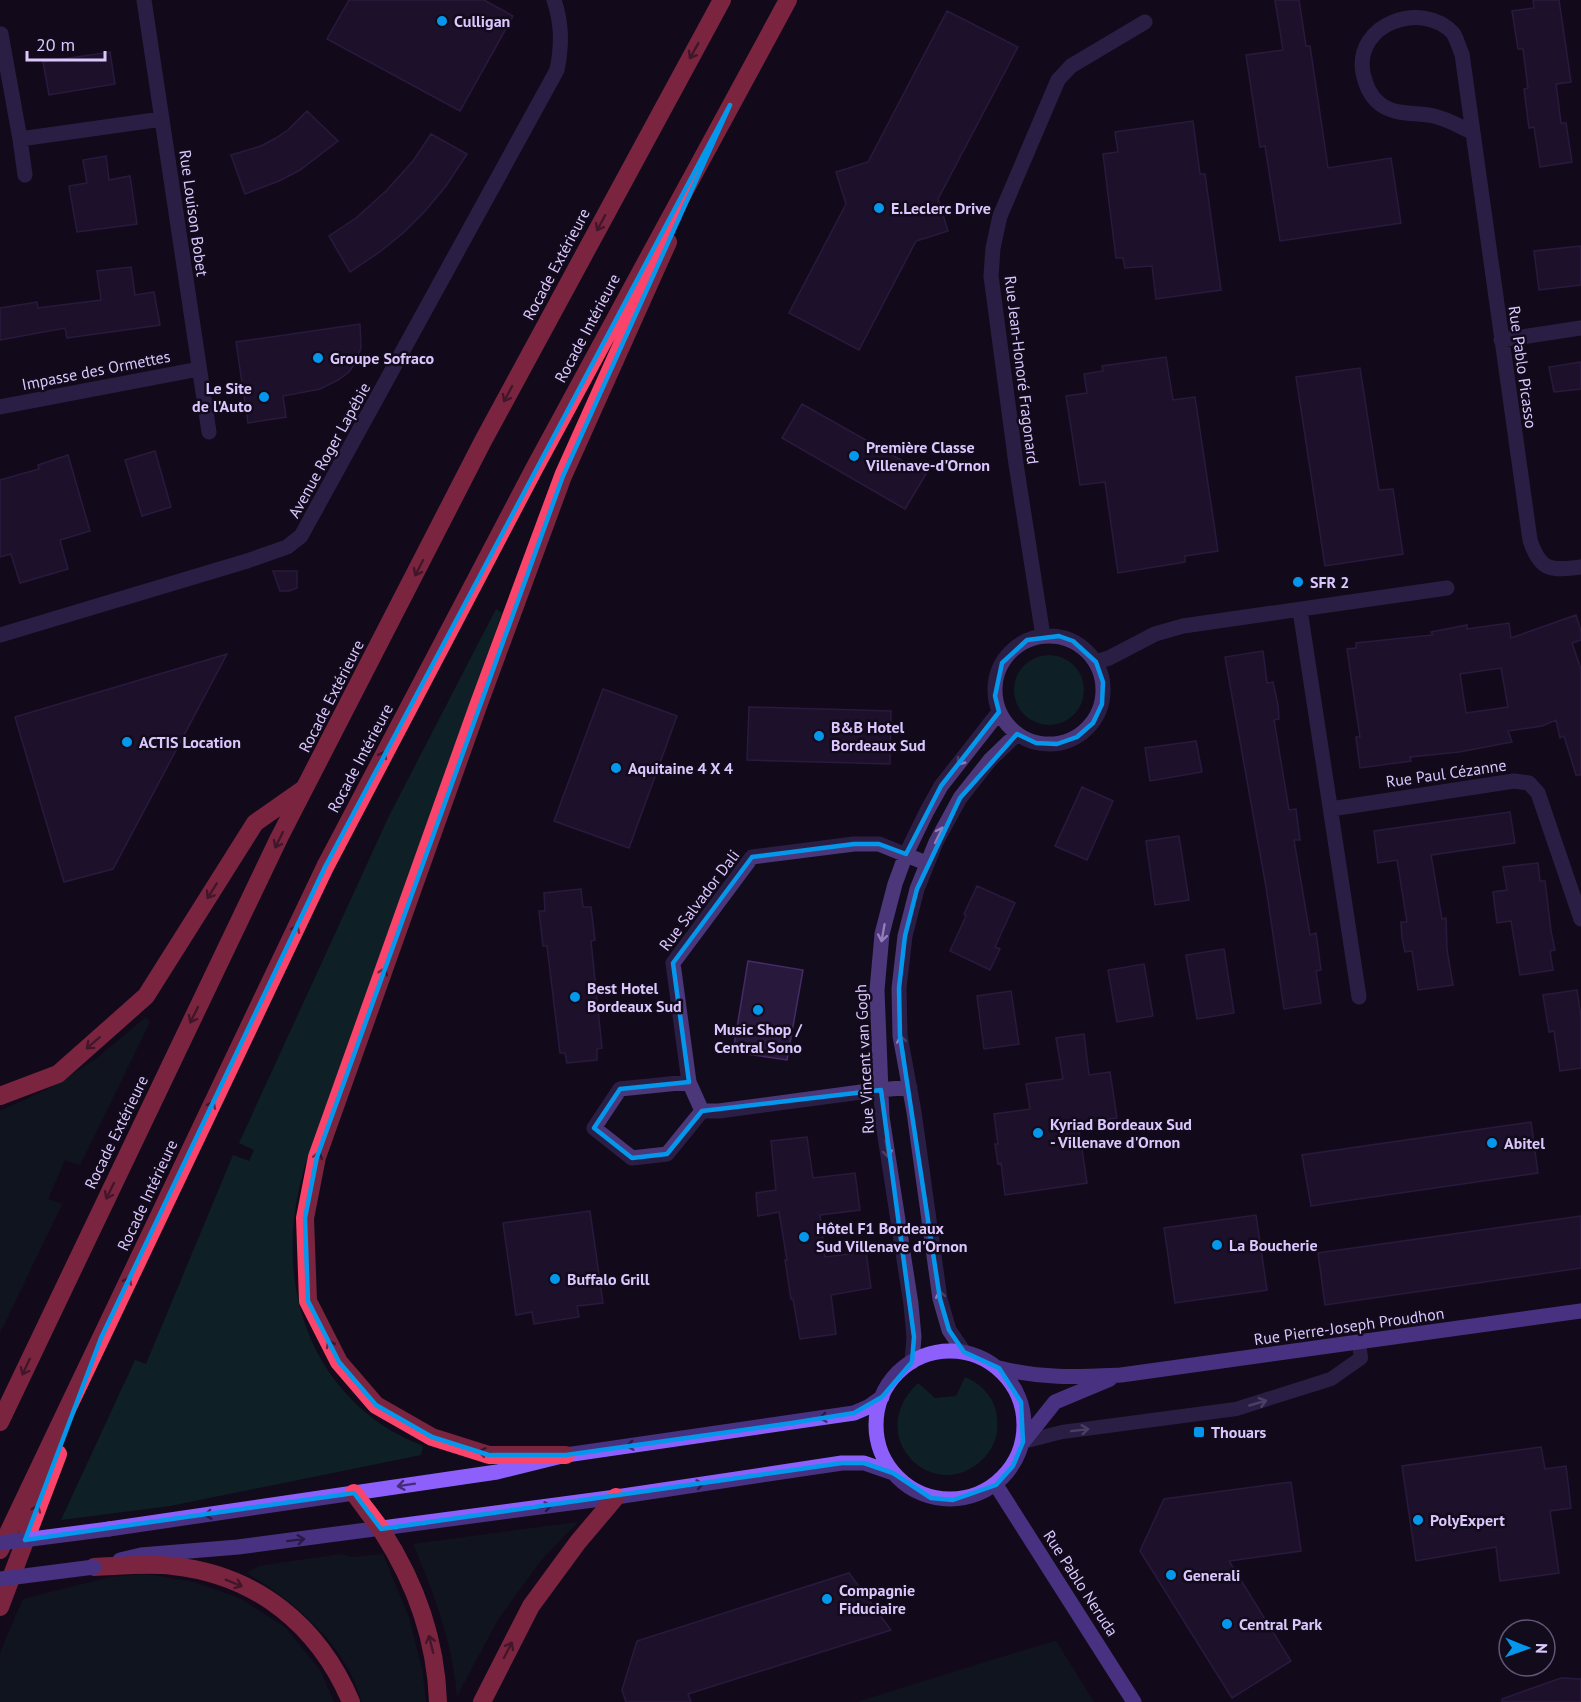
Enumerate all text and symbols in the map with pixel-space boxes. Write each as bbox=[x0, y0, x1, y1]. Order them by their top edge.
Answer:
place label: Culligan bbox=[454, 11, 510, 31]
marker: Culligan bbox=[435, 14, 449, 28]
scale bar bbox=[27, 24, 105, 62]
text: 20 m bbox=[36, 33, 75, 56]
one-way arrow bbox=[688, 42, 700, 59]
street label: Rue Louison Bobet bbox=[175, 148, 213, 278]
place label: E.Leclerc Drive bbox=[891, 198, 991, 218]
marker: E.Leclerc Drive bbox=[872, 201, 886, 215]
street label: Rocade Extérieure bbox=[518, 205, 594, 323]
one-way arrow bbox=[595, 213, 606, 231]
street label: Rocade Intérieure bbox=[550, 270, 624, 386]
street label: Rue Jean-Honoré Fragonard bbox=[1001, 275, 1043, 465]
street label: Rue Pablo Picasso bbox=[1505, 305, 1541, 429]
street label: Impasse des Ormettes bbox=[20, 346, 172, 394]
place label: Groupe Sofraco bbox=[330, 348, 435, 368]
marker: Groupe Sofraco bbox=[311, 351, 325, 365]
place label: Le Site de l'Auto bbox=[192, 378, 252, 416]
street label: Avenue Roger Lapébie bbox=[283, 379, 375, 521]
one-way arrow bbox=[502, 385, 514, 402]
marker: Le Site de l'Auto bbox=[257, 390, 271, 404]
place label: Première Classe Villenave-d'Ornon bbox=[865, 437, 990, 475]
marker: Première Classe Villenave-d'Ornon bbox=[847, 449, 861, 463]
one-way arrow bbox=[413, 558, 424, 576]
place label: SFR 2 bbox=[1310, 572, 1349, 592]
marker: SFR 2 bbox=[1291, 575, 1305, 589]
street label: Rocade Extérieure bbox=[294, 636, 368, 756]
street label: Rocade Intérieure bbox=[323, 700, 397, 816]
place label: B&B Hotel Bordeaux Sud bbox=[831, 717, 926, 755]
marker: B&B Hotel Bordeaux Sud bbox=[812, 729, 826, 743]
place label: ACTIS Location bbox=[139, 732, 241, 752]
marker: ACTIS Location bbox=[120, 735, 134, 749]
one-way arrow bbox=[376, 750, 388, 768]
one-way arrow bbox=[957, 750, 970, 766]
street label: Rue Paul Cézanne bbox=[1384, 755, 1508, 791]
place label: Aquitaine 4 X 4 bbox=[628, 758, 733, 778]
marker: Aquitaine 4 X 4 bbox=[609, 761, 623, 775]
one-way arrow bbox=[934, 826, 946, 844]
one-way arrow bbox=[272, 830, 284, 848]
street label: Rue Salvador Dali bbox=[654, 846, 744, 954]
one-way arrow bbox=[205, 882, 217, 899]
one-way arrow bbox=[877, 923, 888, 943]
one-way arrow bbox=[288, 925, 300, 943]
one-way arrow bbox=[377, 967, 388, 986]
place label: Best Hotel Bordeaux Sud bbox=[587, 978, 682, 1016]
street label: Rue Vincent van Gogh bbox=[850, 984, 878, 1134]
marker: Best Hotel Bordeaux Sud bbox=[568, 990, 582, 1004]
marker: Music Shop / Central Sono bbox=[751, 1003, 765, 1017]
one-way arrow bbox=[188, 1006, 199, 1024]
place label: Music Shop / Central Sono bbox=[714, 1019, 802, 1057]
one-way arrow bbox=[896, 1035, 907, 1055]
one-way arrow bbox=[85, 1036, 100, 1050]
street label: Rocade Extérieure bbox=[80, 1072, 152, 1192]
one-way arrow bbox=[204, 1101, 216, 1119]
place label: Kyriad Bordeaux Sud - Villenave d'Ornon bbox=[1050, 1114, 1192, 1152]
marker: Kyriad Bordeaux Sud - Villenave d'Ornon bbox=[1031, 1126, 1045, 1140]
place label: Abitel bbox=[1504, 1133, 1545, 1153]
street label: Rocade Intérieure bbox=[113, 1136, 181, 1254]
marker: Abitel bbox=[1485, 1136, 1499, 1150]
one-way arrow bbox=[882, 1138, 893, 1158]
one-way arrow bbox=[312, 1151, 324, 1170]
one-way arrow bbox=[103, 1182, 115, 1200]
place label: Hôtel F1 Bordeaux Sud Villenave d'Ornon bbox=[816, 1218, 968, 1256]
marker: Hôtel F1 Bordeaux Sud Villenave d'Ornon bbox=[797, 1230, 811, 1244]
place label: La Boucherie bbox=[1229, 1235, 1318, 1255]
marker: La Boucherie bbox=[1210, 1238, 1224, 1252]
place label: Buffalo Grill bbox=[567, 1269, 650, 1289]
marker: Buffalo Grill bbox=[548, 1272, 562, 1286]
one-way arrow bbox=[121, 1277, 133, 1295]
one-way arrow bbox=[935, 1290, 946, 1309]
street label: Rue Pierre-Joseph Proudhon bbox=[1253, 1303, 1445, 1349]
one-way arrow bbox=[325, 1339, 337, 1357]
one-way arrow bbox=[19, 1358, 31, 1376]
one-way arrow bbox=[1248, 1396, 1267, 1408]
one-way arrow bbox=[819, 1411, 838, 1422]
place label: Thouars bbox=[1211, 1422, 1267, 1442]
one-way arrow bbox=[1070, 1424, 1089, 1435]
marker: Thouars bbox=[1192, 1425, 1206, 1439]
one-way arrow bbox=[626, 1439, 645, 1450]
one-way arrow bbox=[478, 1447, 497, 1458]
one-way arrow bbox=[397, 1480, 416, 1491]
one-way arrow bbox=[684, 1480, 704, 1491]
one-way arrow bbox=[532, 1502, 552, 1513]
one-way arrow bbox=[31, 1504, 42, 1523]
one-way arrow bbox=[204, 1509, 224, 1520]
place label: PolyExpert bbox=[1430, 1510, 1505, 1530]
marker: PolyExpert bbox=[1411, 1513, 1425, 1527]
street label: Rue Pablo Neruda bbox=[1039, 1526, 1123, 1640]
one-way arrow bbox=[286, 1534, 306, 1545]
place label: Generali bbox=[1183, 1565, 1240, 1585]
marker: Generali bbox=[1164, 1568, 1178, 1582]
one-way arrow bbox=[224, 1578, 243, 1589]
place label: Compagnie Fiduciaire bbox=[839, 1580, 915, 1618]
marker: Compagnie Fiduciaire bbox=[820, 1592, 834, 1606]
place label: Central Park bbox=[1239, 1614, 1322, 1634]
marker: Central Park bbox=[1220, 1617, 1234, 1631]
north arrow bbox=[1497, 1618, 1557, 1678]
one-way arrow bbox=[424, 1635, 436, 1654]
one-way arrow bbox=[503, 1641, 515, 1659]
text: N bbox=[1532, 1643, 1552, 1654]

